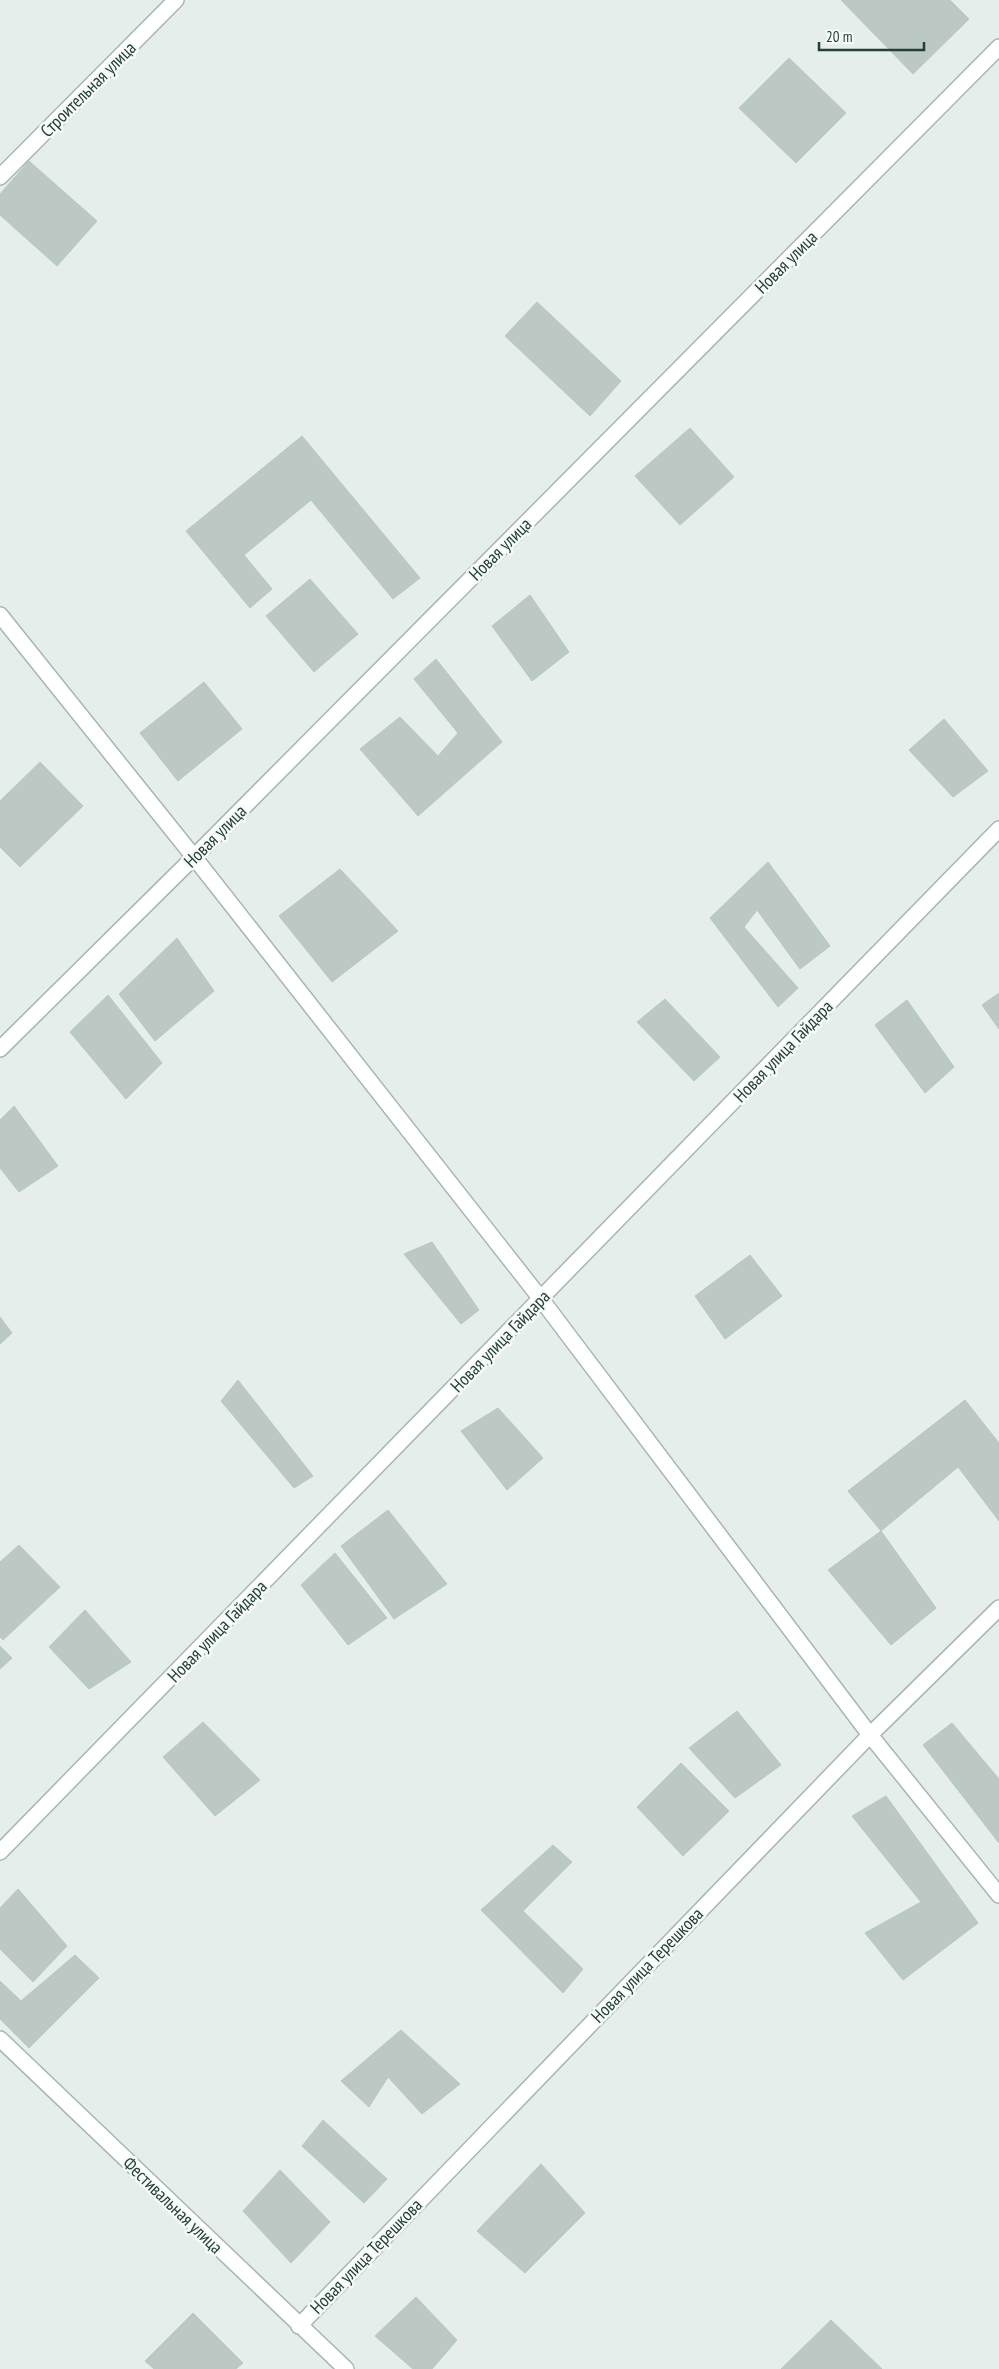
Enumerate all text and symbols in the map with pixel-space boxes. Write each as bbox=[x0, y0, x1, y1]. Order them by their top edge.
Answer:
scale bar bbox=[819, 20, 924, 52]
text: 20 m bbox=[826, 27, 852, 46]
street label: Строительная улица bbox=[35, 36, 141, 142]
street label: Новая улица bbox=[750, 226, 822, 298]
street label: Новая улица bbox=[464, 513, 536, 585]
street label: Новая улица bbox=[179, 800, 251, 872]
street label: Новая улица Гайдара bbox=[728, 995, 838, 1107]
street label: Новая улица Гайдара bbox=[445, 1285, 555, 1397]
street label: Новая улица Гайдара bbox=[162, 1575, 272, 1687]
street label: Новая улица Терешкова bbox=[586, 1903, 708, 2027]
street label: Фестивальная улица bbox=[118, 2152, 228, 2258]
street label: Новая улица Терешкова bbox=[305, 2194, 427, 2318]

